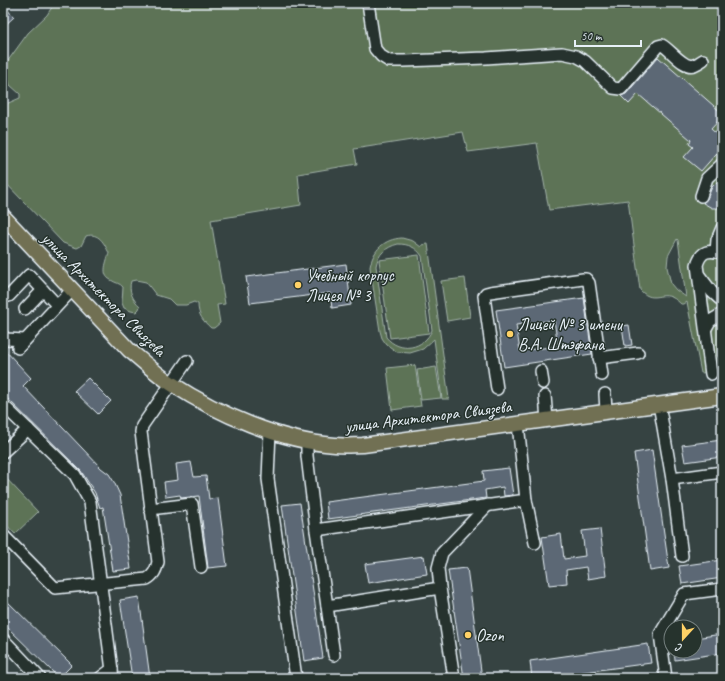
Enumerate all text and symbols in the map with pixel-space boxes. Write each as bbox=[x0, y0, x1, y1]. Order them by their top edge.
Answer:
scale bar bbox=[575, 22, 641, 48]
text: 50 m bbox=[581, 28, 603, 44]
street label: улица Архитектора Свиязева bbox=[36, 227, 171, 362]
place label: Учебный корпус Лицея № 3 bbox=[306, 265, 395, 306]
marker: Учебный корпус Лицея № 3 bbox=[293, 280, 303, 290]
place label: Лицей № 3 имени В.А. Штэфана bbox=[518, 314, 624, 355]
marker: Лицей № 3 имени В.А. Штэфана bbox=[505, 329, 515, 339]
street label: улица Архитектора Свиязева bbox=[343, 396, 514, 438]
north arrow bbox=[663, 619, 703, 659]
place label: Ozon bbox=[476, 625, 504, 646]
marker: Ozon bbox=[463, 630, 473, 640]
text: С bbox=[673, 640, 684, 656]

